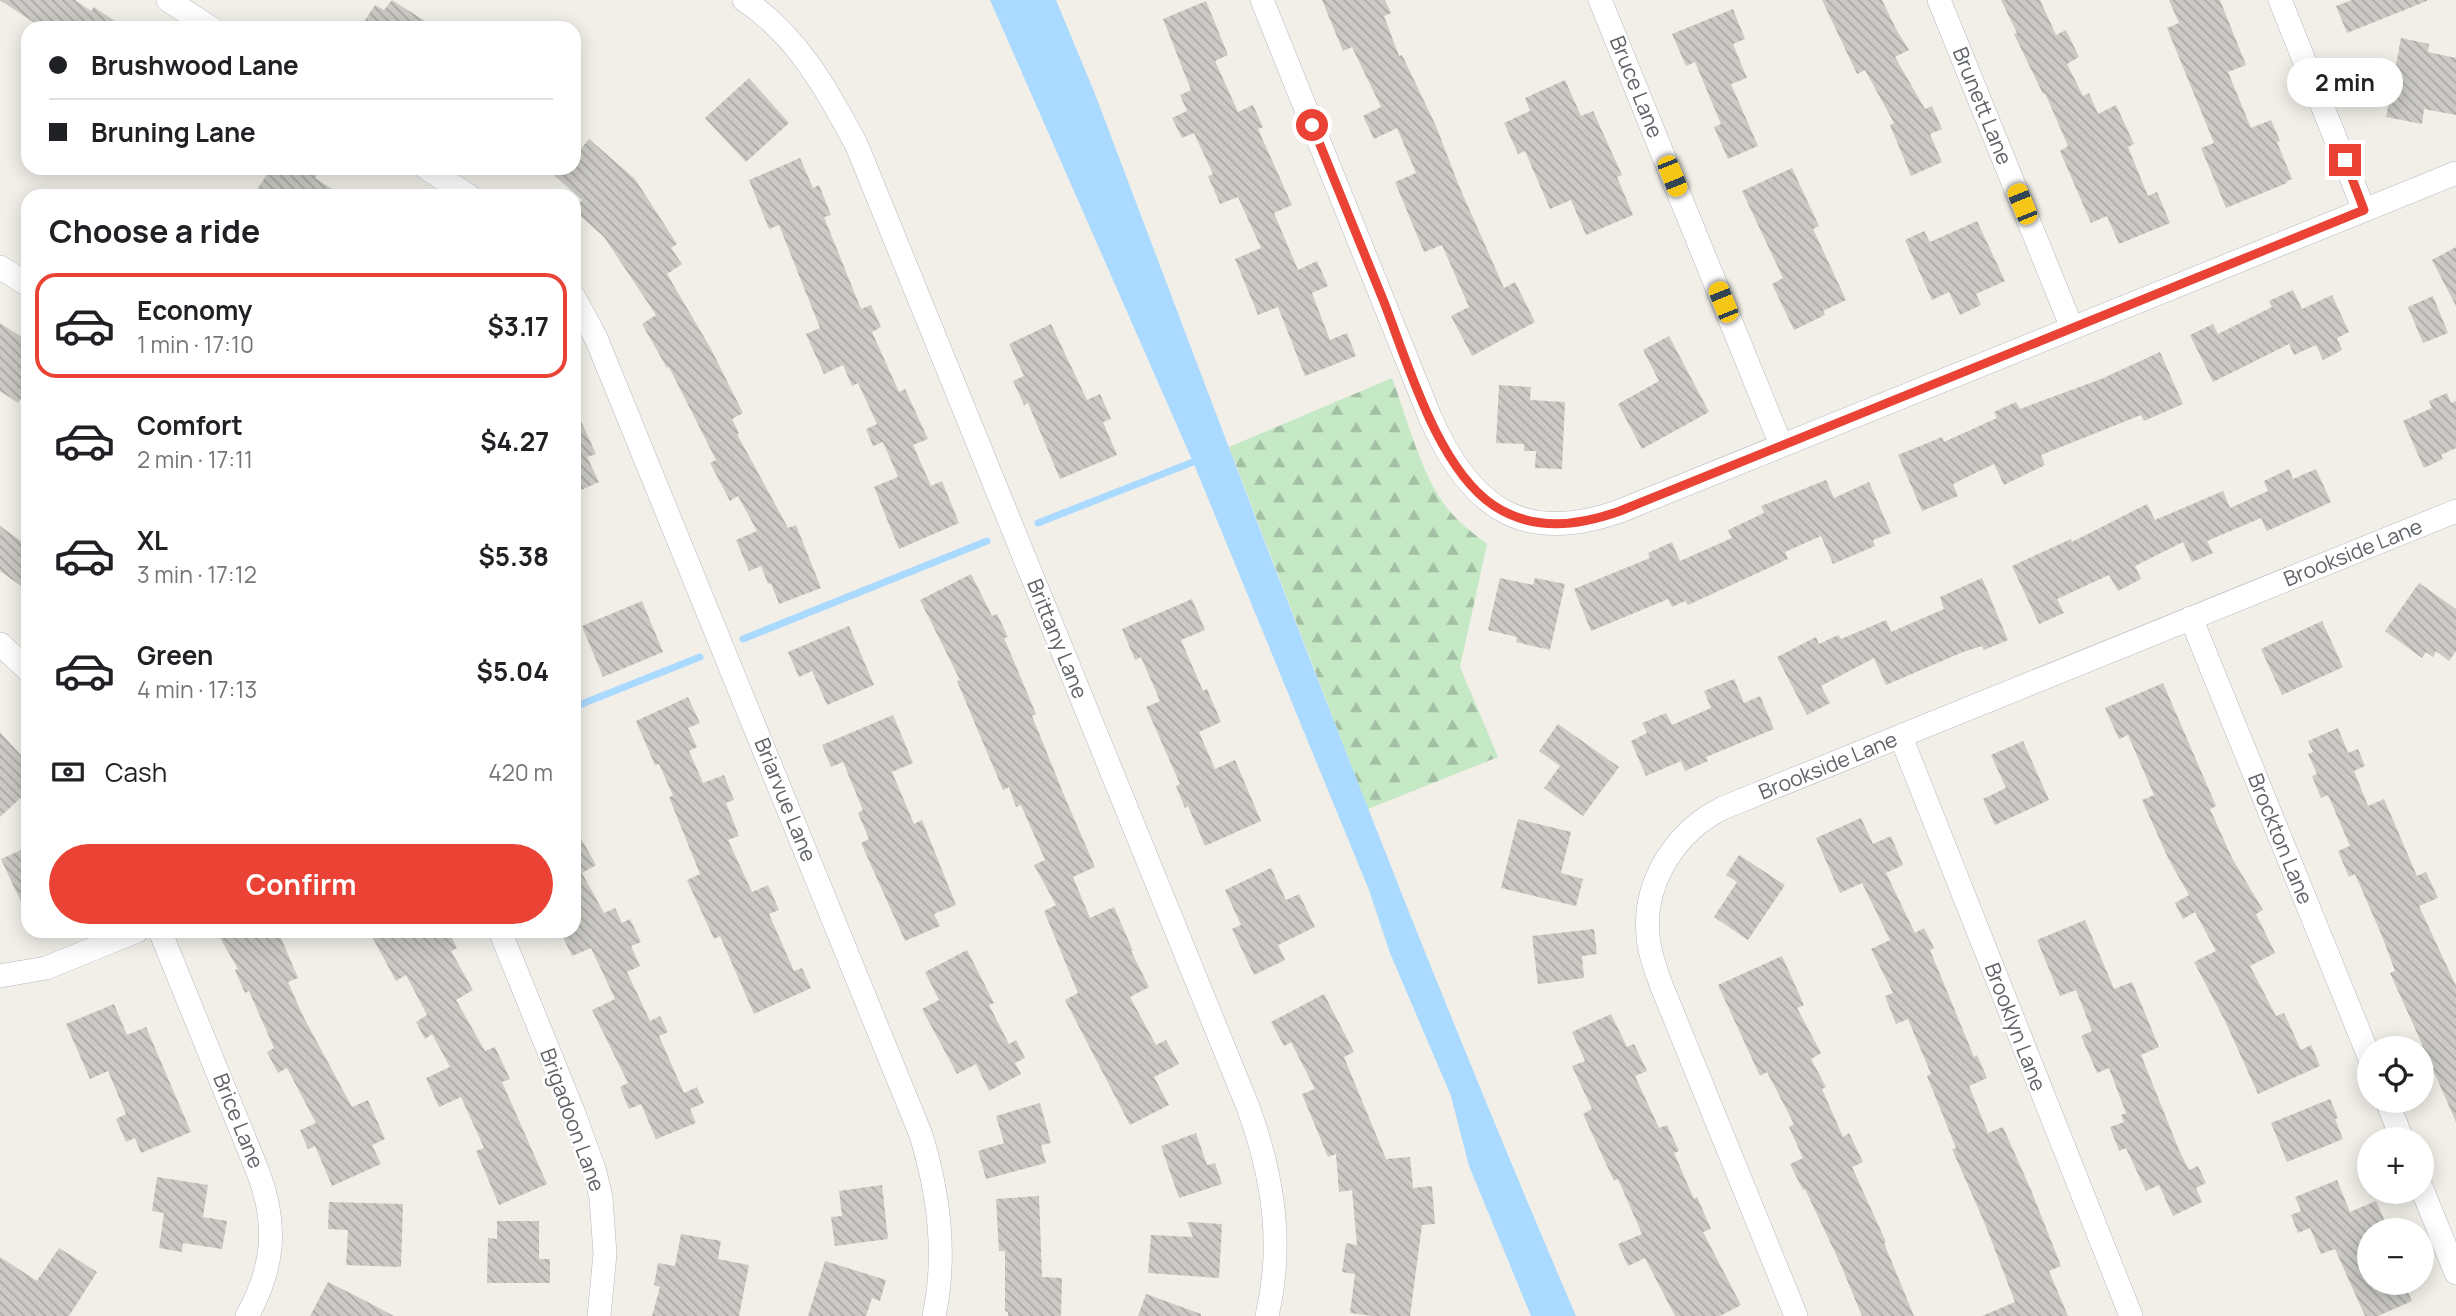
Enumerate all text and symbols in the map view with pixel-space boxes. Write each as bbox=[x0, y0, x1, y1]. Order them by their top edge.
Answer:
street label: Bruce Lane bbox=[1604, 31, 1670, 142]
street label: Brunett Lane bbox=[1947, 43, 2019, 169]
text: Brushwood Lane bbox=[91, 47, 299, 83]
callout: 2 min bbox=[2287, 58, 2403, 108]
text: 2 min bbox=[2315, 66, 2375, 98]
route start bbox=[1296, 109, 1328, 141]
text: Bruning Lane bbox=[91, 114, 256, 150]
route end bbox=[2329, 144, 2361, 176]
car bbox=[1655, 153, 1690, 199]
car bbox=[2005, 181, 2040, 227]
text: Choose a ride bbox=[49, 209, 260, 253]
car bbox=[1706, 279, 1741, 325]
text: Economy bbox=[137, 292, 252, 328]
icon: car bbox=[53, 294, 116, 357]
text: $3.17 bbox=[488, 308, 549, 344]
text: 1 min · 17:10 bbox=[137, 328, 254, 360]
text: Comfort bbox=[137, 407, 243, 443]
icon: car bbox=[53, 409, 116, 472]
text: $4.27 bbox=[480, 423, 549, 459]
text: 2 min · 17:11 bbox=[137, 443, 253, 475]
street label: Brookside Lane bbox=[2279, 512, 2426, 593]
text: XL bbox=[137, 522, 168, 558]
icon: car bbox=[53, 524, 116, 587]
text: $5.38 bbox=[479, 538, 549, 574]
text: 3 min · 17:12 bbox=[137, 558, 257, 590]
street label: Brittany Lane bbox=[1021, 575, 1095, 703]
text: Green bbox=[137, 637, 213, 673]
icon: car bbox=[53, 639, 116, 702]
text: $5.04 bbox=[477, 653, 549, 689]
text: 4 min · 17:13 bbox=[137, 673, 257, 705]
street label: Brookside Lane bbox=[1754, 725, 1901, 806]
street label: Briarvue Lane bbox=[748, 734, 823, 866]
icon: cash bbox=[49, 753, 87, 791]
text: Cash bbox=[105, 754, 167, 790]
text: 420 m bbox=[488, 756, 553, 788]
street label: Brockton Lane bbox=[2242, 769, 2320, 908]
button: Confirm bbox=[49, 844, 553, 924]
street label: Brooklyn Lane bbox=[1979, 959, 2053, 1095]
map controls bbox=[2357, 1036, 2434, 1295]
button: locate bbox=[2357, 1036, 2434, 1113]
street label: Brigadoon Lane bbox=[534, 1044, 612, 1195]
street label: Brice Lane bbox=[207, 1069, 271, 1172]
button: + bbox=[2357, 1127, 2434, 1204]
button: − bbox=[2357, 1218, 2434, 1295]

